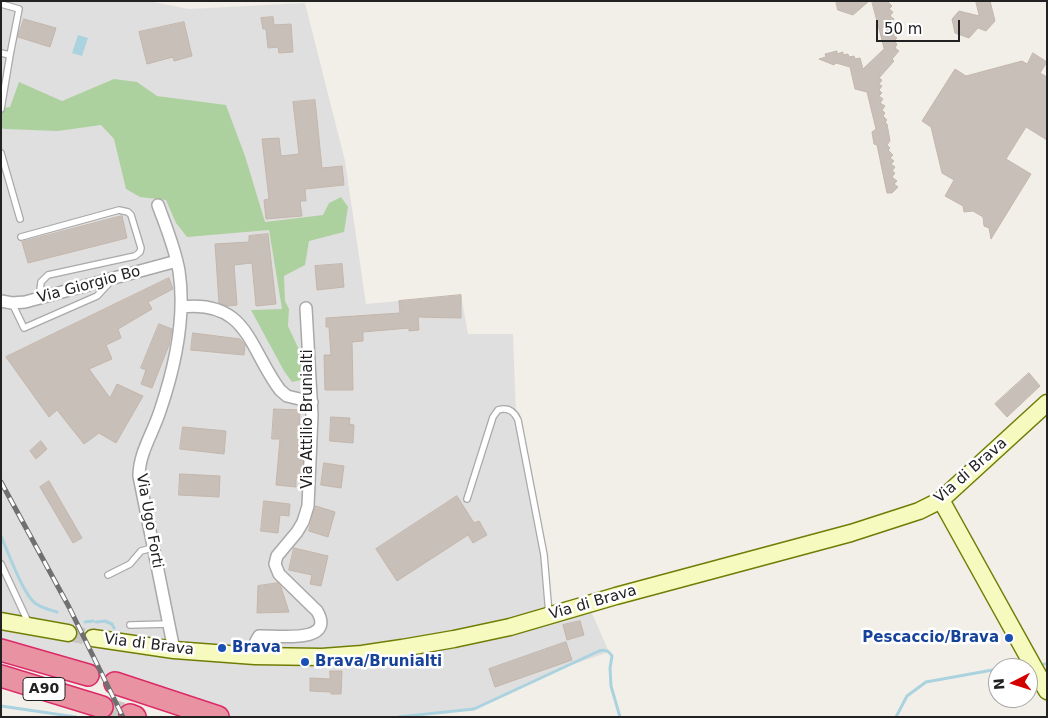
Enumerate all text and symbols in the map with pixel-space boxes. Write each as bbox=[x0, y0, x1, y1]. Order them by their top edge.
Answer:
scale bar bbox=[878, 10, 962, 42]
text: 50 m bbox=[884, 20, 922, 38]
street label: Via Giorgio Bo bbox=[35, 263, 143, 307]
street label: Via Attilio Brunialti bbox=[299, 349, 317, 489]
street label: Via di Brava bbox=[931, 435, 1011, 507]
street label: Via Ugo Forti bbox=[132, 472, 166, 570]
street label: Via di Brava bbox=[547, 582, 639, 624]
place label: Pescaccio/Brava bbox=[862, 629, 999, 647]
street label: Via di Brava bbox=[103, 631, 195, 659]
marker: Pescaccio/Brava bbox=[1003, 632, 1015, 644]
place label: Brava bbox=[232, 639, 281, 657]
marker: Brava bbox=[216, 642, 228, 654]
place label: Brava/Brunialti bbox=[315, 653, 442, 671]
marker: Brava/Brunialti bbox=[299, 656, 311, 668]
north arrow bbox=[988, 658, 1038, 708]
road number: A90 bbox=[23, 678, 65, 701]
text: N bbox=[991, 678, 1008, 691]

